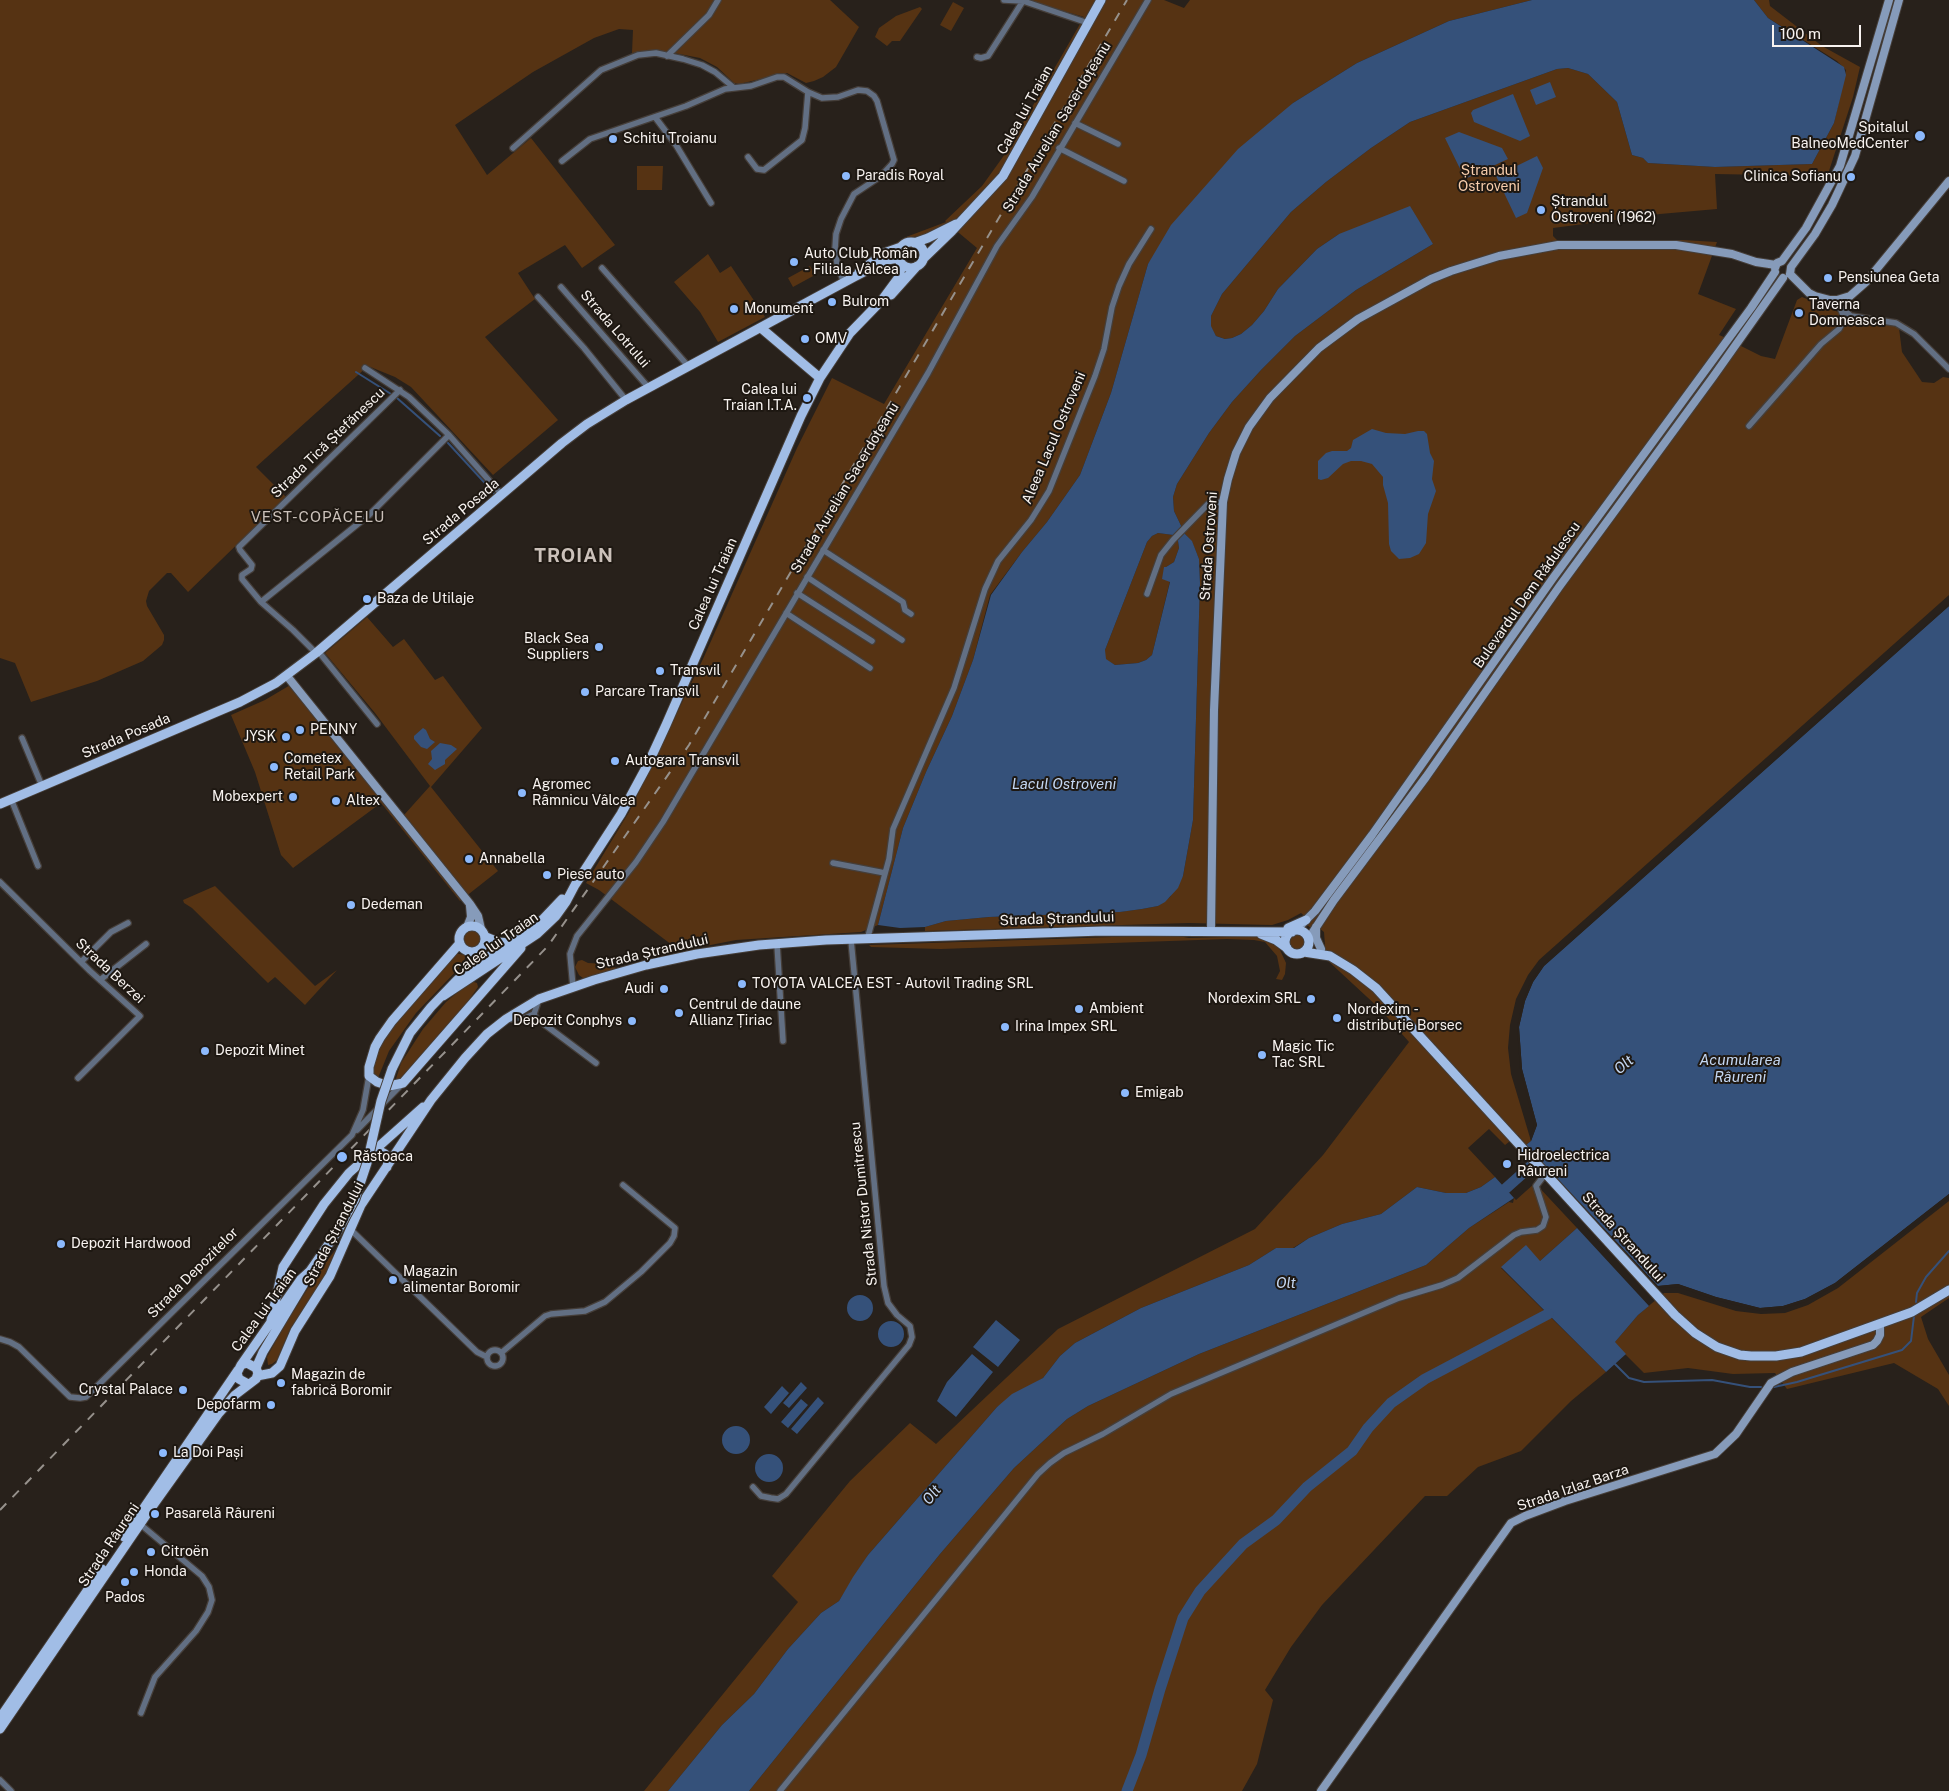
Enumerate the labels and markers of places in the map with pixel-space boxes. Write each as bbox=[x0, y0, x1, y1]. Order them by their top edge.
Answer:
place label: Spitalul BalneoMedCenter bbox=[1791, 120, 1909, 152]
marker: Spitalul BalneoMedCenter bbox=[1913, 129, 1927, 143]
place label: Schitu Troianu bbox=[623, 131, 717, 147]
marker: Schitu Troianu bbox=[607, 133, 619, 145]
place label: Paradis Royal bbox=[856, 168, 944, 184]
place label: Clinica Sofianu bbox=[1744, 169, 1841, 185]
marker: Paradis Royal bbox=[840, 170, 852, 182]
marker: Clinica Sofianu bbox=[1845, 171, 1857, 183]
place label: Ștrandul Ostroveni (1962) bbox=[1551, 194, 1656, 226]
marker: Ștrandul Ostroveni (1962) bbox=[1535, 204, 1547, 216]
place label: Auto Club Român - Filiala Vâlcea bbox=[804, 246, 917, 278]
marker: Auto Club Român - Filiala Vâlcea bbox=[788, 256, 800, 268]
place label: Pensiunea Geta bbox=[1838, 270, 1940, 286]
marker: Pensiunea Geta bbox=[1822, 272, 1834, 284]
place label: Bulrom bbox=[842, 294, 889, 310]
marker: Bulrom bbox=[826, 296, 838, 308]
place label: Taverna Domneasca bbox=[1809, 297, 1885, 330]
place label: Monument bbox=[744, 301, 814, 317]
marker: Monument bbox=[728, 303, 740, 315]
marker: Taverna Domneasca bbox=[1793, 307, 1805, 319]
place label: OMV bbox=[815, 331, 847, 347]
marker: OMV bbox=[799, 333, 811, 345]
place label: Calea lui Traian I.T.A. bbox=[723, 382, 797, 414]
marker: Calea lui Traian I.T.A. bbox=[801, 392, 813, 404]
place label: Baza de Utilaje bbox=[377, 591, 474, 607]
marker: Baza de Utilaje bbox=[361, 593, 373, 605]
place label: Black Sea Suppliers bbox=[524, 631, 589, 664]
marker: Black Sea Suppliers bbox=[593, 641, 605, 653]
place label: Transvil bbox=[670, 663, 721, 679]
marker: Transvil bbox=[654, 665, 666, 677]
place label: Parcare Transvil bbox=[595, 684, 700, 700]
marker: Parcare Transvil bbox=[579, 686, 591, 698]
place label: PENNY bbox=[310, 722, 357, 738]
marker: PENNY bbox=[294, 724, 306, 736]
place label: JYSK bbox=[244, 729, 276, 745]
marker: JYSK bbox=[280, 731, 292, 743]
place label: Cometex Retail Park bbox=[284, 751, 355, 784]
place label: Autogara Transvil bbox=[625, 753, 739, 769]
marker: Autogara Transvil bbox=[609, 755, 621, 767]
marker: Cometex Retail Park bbox=[268, 761, 280, 773]
place label: Agromec Râmnicu Vâlcea bbox=[532, 777, 635, 810]
marker: Agromec Râmnicu Vâlcea bbox=[516, 787, 528, 799]
place label: Mobexpert bbox=[212, 789, 283, 805]
marker: Mobexpert bbox=[287, 791, 299, 803]
place label: Altex bbox=[346, 793, 380, 809]
marker: Altex bbox=[330, 795, 342, 807]
place label: Annabella bbox=[479, 851, 545, 867]
marker: Annabella bbox=[463, 853, 475, 865]
place label: Piese auto bbox=[557, 867, 625, 883]
marker: Piese auto bbox=[541, 869, 553, 881]
place label: Dedeman bbox=[361, 897, 423, 913]
marker: Dedeman bbox=[345, 899, 357, 911]
place label: TOYOTA VALCEA EST - Autovil Trading SRL bbox=[752, 976, 1034, 992]
marker: TOYOTA VALCEA EST - Autovil Trading SRL bbox=[736, 978, 748, 990]
place label: Audi bbox=[624, 981, 654, 997]
marker: Audi bbox=[658, 983, 670, 995]
place label: Nordexim SRL bbox=[1208, 991, 1301, 1007]
marker: Nordexim SRL bbox=[1305, 993, 1317, 1005]
place label: Centrul de daune Allianz Țiriac bbox=[689, 997, 801, 1030]
place label: Ambient bbox=[1089, 1001, 1144, 1017]
place label: Nordexim - distribuție Borsec bbox=[1347, 1002, 1462, 1034]
marker: Ambient bbox=[1073, 1003, 1085, 1015]
marker: Centrul de daune Allianz Țiriac bbox=[673, 1007, 685, 1019]
marker: Nordexim - distribuție Borsec bbox=[1331, 1012, 1343, 1024]
place label: Depozit Conphys bbox=[513, 1013, 622, 1029]
marker: Depozit Conphys bbox=[626, 1015, 638, 1027]
place label: Irina Impex SRL bbox=[1015, 1019, 1117, 1035]
marker: Irina Impex SRL bbox=[999, 1021, 1011, 1033]
place label: Magic Tic Tac SRL bbox=[1272, 1039, 1335, 1072]
place label: Depozit Minet bbox=[215, 1043, 305, 1059]
marker: Depozit Minet bbox=[199, 1045, 211, 1057]
marker: Magic Tic Tac SRL bbox=[1256, 1049, 1268, 1061]
place label: Emigab bbox=[1135, 1085, 1184, 1101]
marker: Emigab bbox=[1119, 1087, 1131, 1099]
place label: Hidroelectrica Râureni bbox=[1517, 1148, 1610, 1180]
place label: Răstoaca bbox=[353, 1149, 413, 1165]
marker: Răstoaca bbox=[335, 1150, 349, 1164]
marker: Hidroelectrica Râureni bbox=[1501, 1158, 1513, 1170]
place label: Depozit Hardwood bbox=[71, 1236, 191, 1252]
marker: Depozit Hardwood bbox=[55, 1238, 67, 1250]
place label: Magazin alimentar Boromir bbox=[403, 1264, 520, 1296]
marker: Magazin alimentar Boromir bbox=[387, 1274, 399, 1286]
place label: Magazin de fabrică Boromir bbox=[291, 1367, 392, 1400]
marker: Magazin de fabrică Boromir bbox=[275, 1377, 287, 1389]
place label: Crystal Palace bbox=[79, 1382, 173, 1398]
marker: Crystal Palace bbox=[177, 1384, 189, 1396]
place label: Depofarm bbox=[196, 1397, 261, 1413]
marker: Depofarm bbox=[265, 1399, 277, 1411]
place label: La Doi Pași bbox=[173, 1445, 243, 1461]
marker: La Doi Pași bbox=[157, 1447, 169, 1459]
place label: Pasarelă Râureni bbox=[165, 1506, 275, 1522]
marker: Pasarelă Râureni bbox=[149, 1508, 161, 1520]
place label: Citroën bbox=[161, 1544, 209, 1560]
marker: Citroën bbox=[145, 1546, 157, 1558]
place label: Honda bbox=[144, 1564, 187, 1580]
marker: Honda bbox=[128, 1566, 140, 1578]
marker: Pados bbox=[119, 1576, 131, 1588]
place label: Pados bbox=[105, 1590, 145, 1606]

